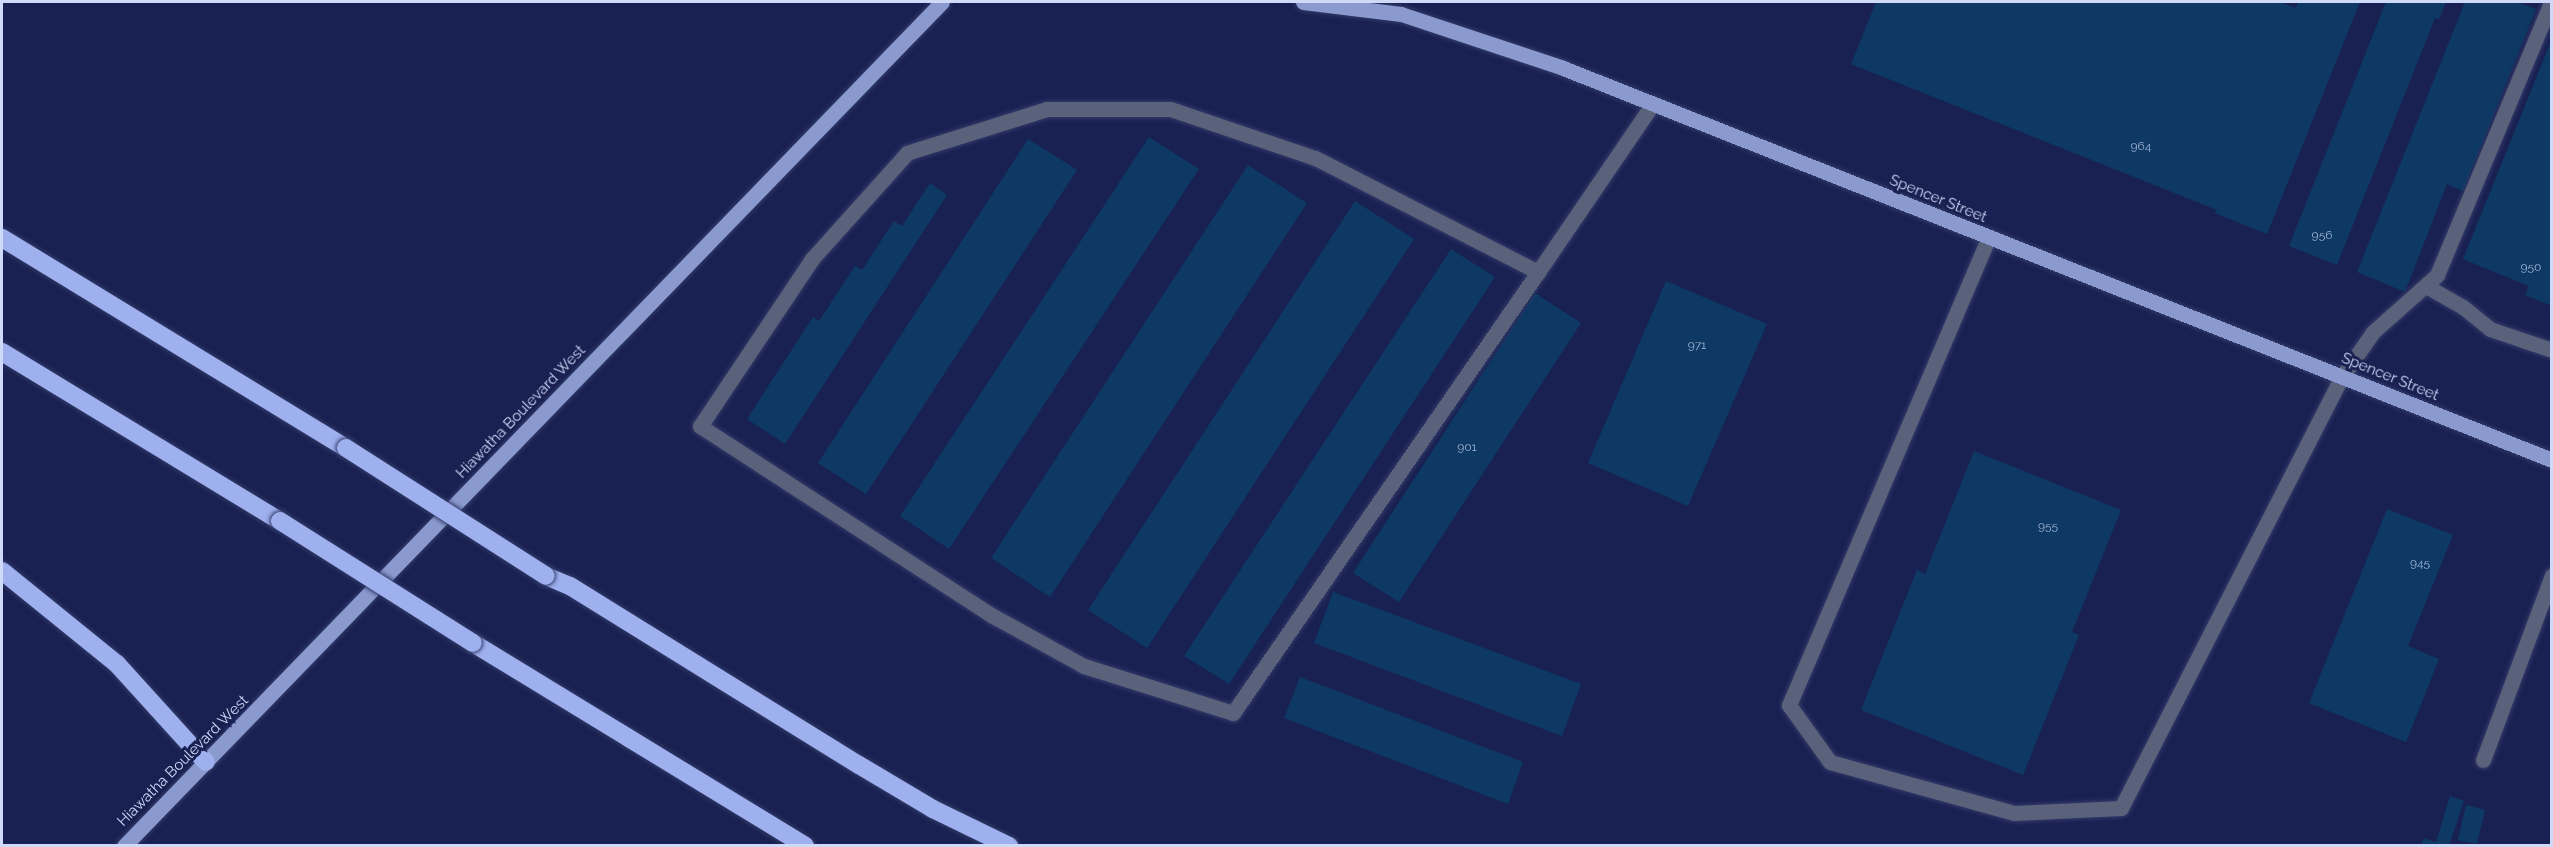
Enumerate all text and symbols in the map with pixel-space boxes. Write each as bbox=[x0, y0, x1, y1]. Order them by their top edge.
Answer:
house number: 964 bbox=[2131, 140, 2151, 154]
street label: Spencer Street bbox=[1887, 171, 1989, 227]
house number: 956 bbox=[2312, 229, 2332, 243]
house number: 950 bbox=[2521, 261, 2541, 275]
house number: 971 bbox=[1688, 339, 1706, 353]
street label: Hiawatha Boulevard West bbox=[452, 342, 590, 482]
street label: Spencer Street bbox=[2339, 349, 2441, 405]
house number: 901 bbox=[1457, 441, 1477, 455]
house number: 955 bbox=[2038, 520, 2058, 534]
house number: 945 bbox=[2410, 557, 2430, 571]
street label: Hiawatha Boulevard West bbox=[113, 691, 253, 831]

